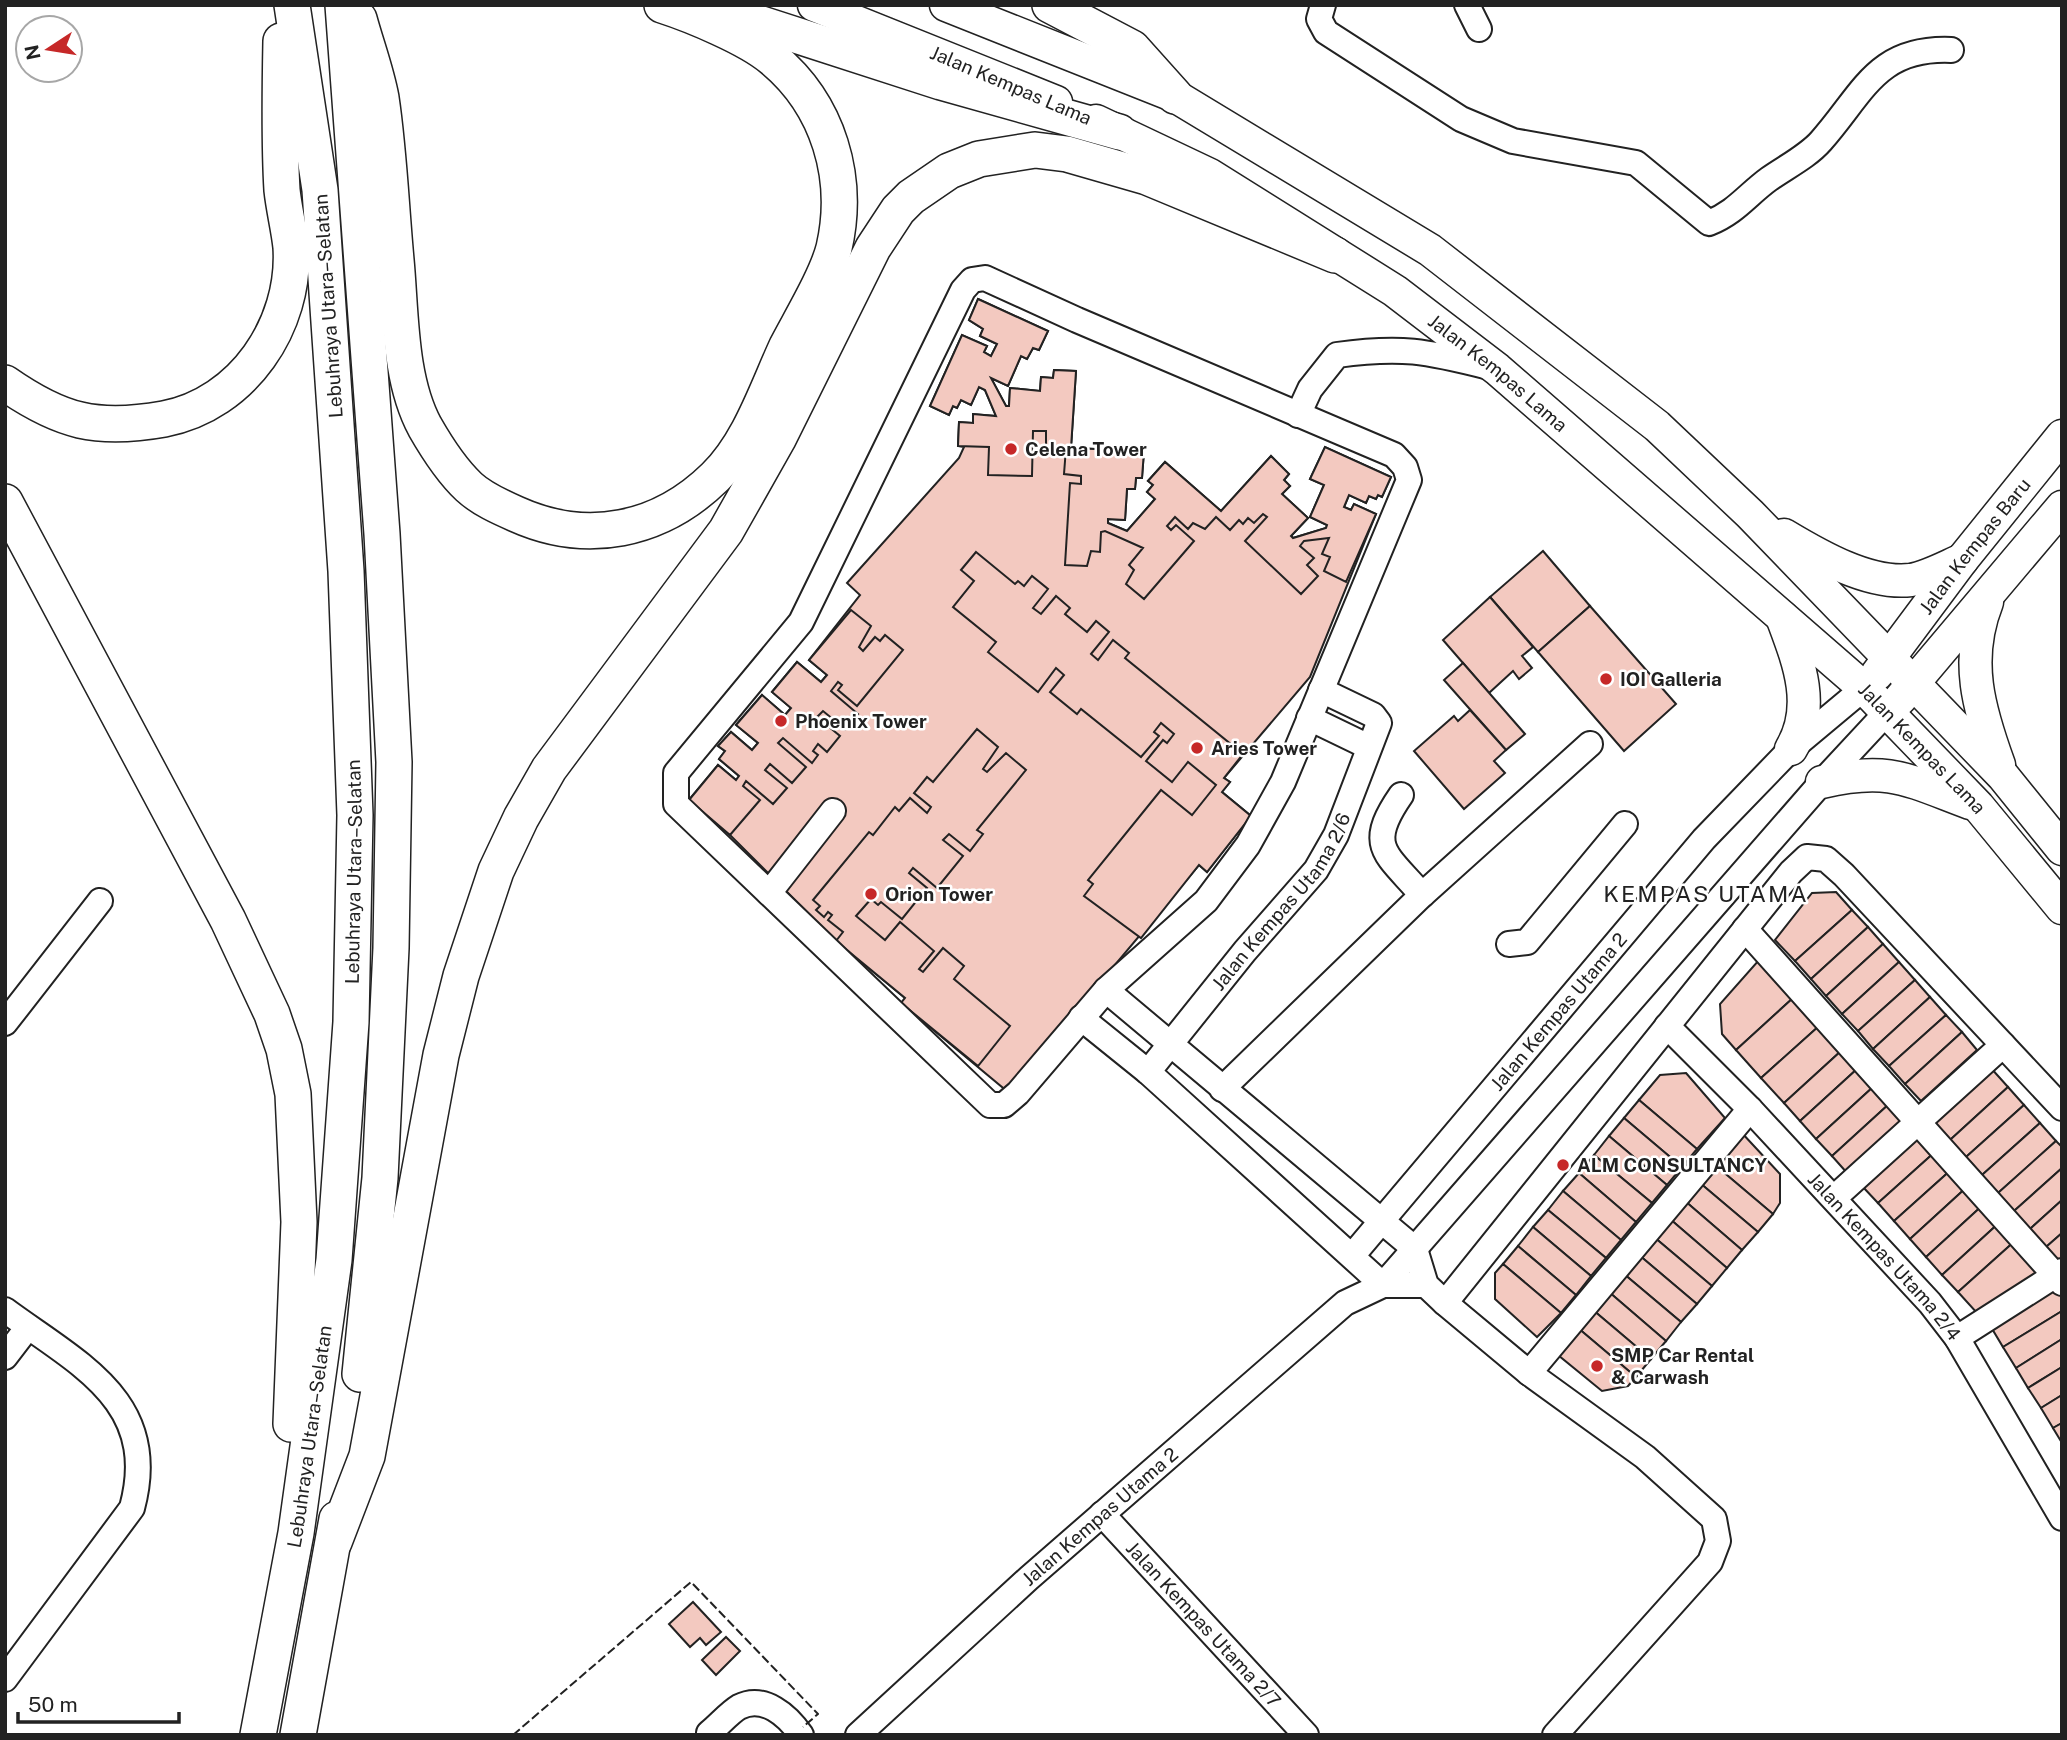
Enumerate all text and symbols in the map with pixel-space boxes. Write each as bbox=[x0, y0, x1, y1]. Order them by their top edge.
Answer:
north arrow bbox=[14, 14, 84, 84]
street label: Jalan Kempas Lama bbox=[927, 41, 1095, 129]
text: N bbox=[20, 43, 45, 62]
street label: Lebuhraya Utara–Selatan bbox=[309, 193, 347, 419]
street label: Jalan Kempas Lama bbox=[1424, 310, 1572, 436]
place label: Celena Tower bbox=[1025, 438, 1147, 460]
marker: Celena Tower bbox=[1003, 441, 1019, 457]
street label: Jalan Kempas Baru bbox=[1915, 474, 2035, 618]
place label: IOI Galleria bbox=[1620, 668, 1722, 690]
marker: IOI Galleria bbox=[1598, 671, 1614, 687]
street label: Jalan Kempas Lama bbox=[1854, 678, 1991, 818]
place label: Phoenix Tower bbox=[795, 710, 927, 732]
marker: Phoenix Tower bbox=[773, 713, 789, 729]
place label: Aries Tower bbox=[1211, 737, 1317, 759]
marker: Aries Tower bbox=[1189, 740, 1205, 756]
street label: Lebuhraya Utara–Selatan bbox=[341, 759, 366, 984]
street label: Jalan Kempas Utama 2/6 bbox=[1207, 810, 1354, 995]
district label: KEMPAS UTAMA bbox=[1603, 880, 1809, 907]
place label: Orion Tower bbox=[885, 883, 993, 905]
marker: Orion Tower bbox=[863, 886, 879, 902]
street label: Jalan Kempas Utama 2 bbox=[1486, 928, 1631, 1095]
place label: ALM CONSULTANCY bbox=[1577, 1154, 1767, 1176]
marker: ALM CONSULTANCY bbox=[1555, 1157, 1571, 1173]
street label: Jalan Kempas Utama 2/4 bbox=[1804, 1168, 1966, 1345]
street label: Lebuhraya Utara–Selatan bbox=[282, 1324, 336, 1550]
place label: SMP Car Rental & Carwash bbox=[1611, 1344, 1754, 1388]
marker: SMP Car Rental & Carwash bbox=[1589, 1358, 1605, 1374]
street label: Jalan Kempas Utama 2 bbox=[1017, 1443, 1182, 1590]
street label: Jalan Kempas Utama 2/7 bbox=[1122, 1537, 1286, 1712]
scale bar bbox=[18, 1680, 178, 1724]
text: 50 m bbox=[28, 1692, 78, 1717]

